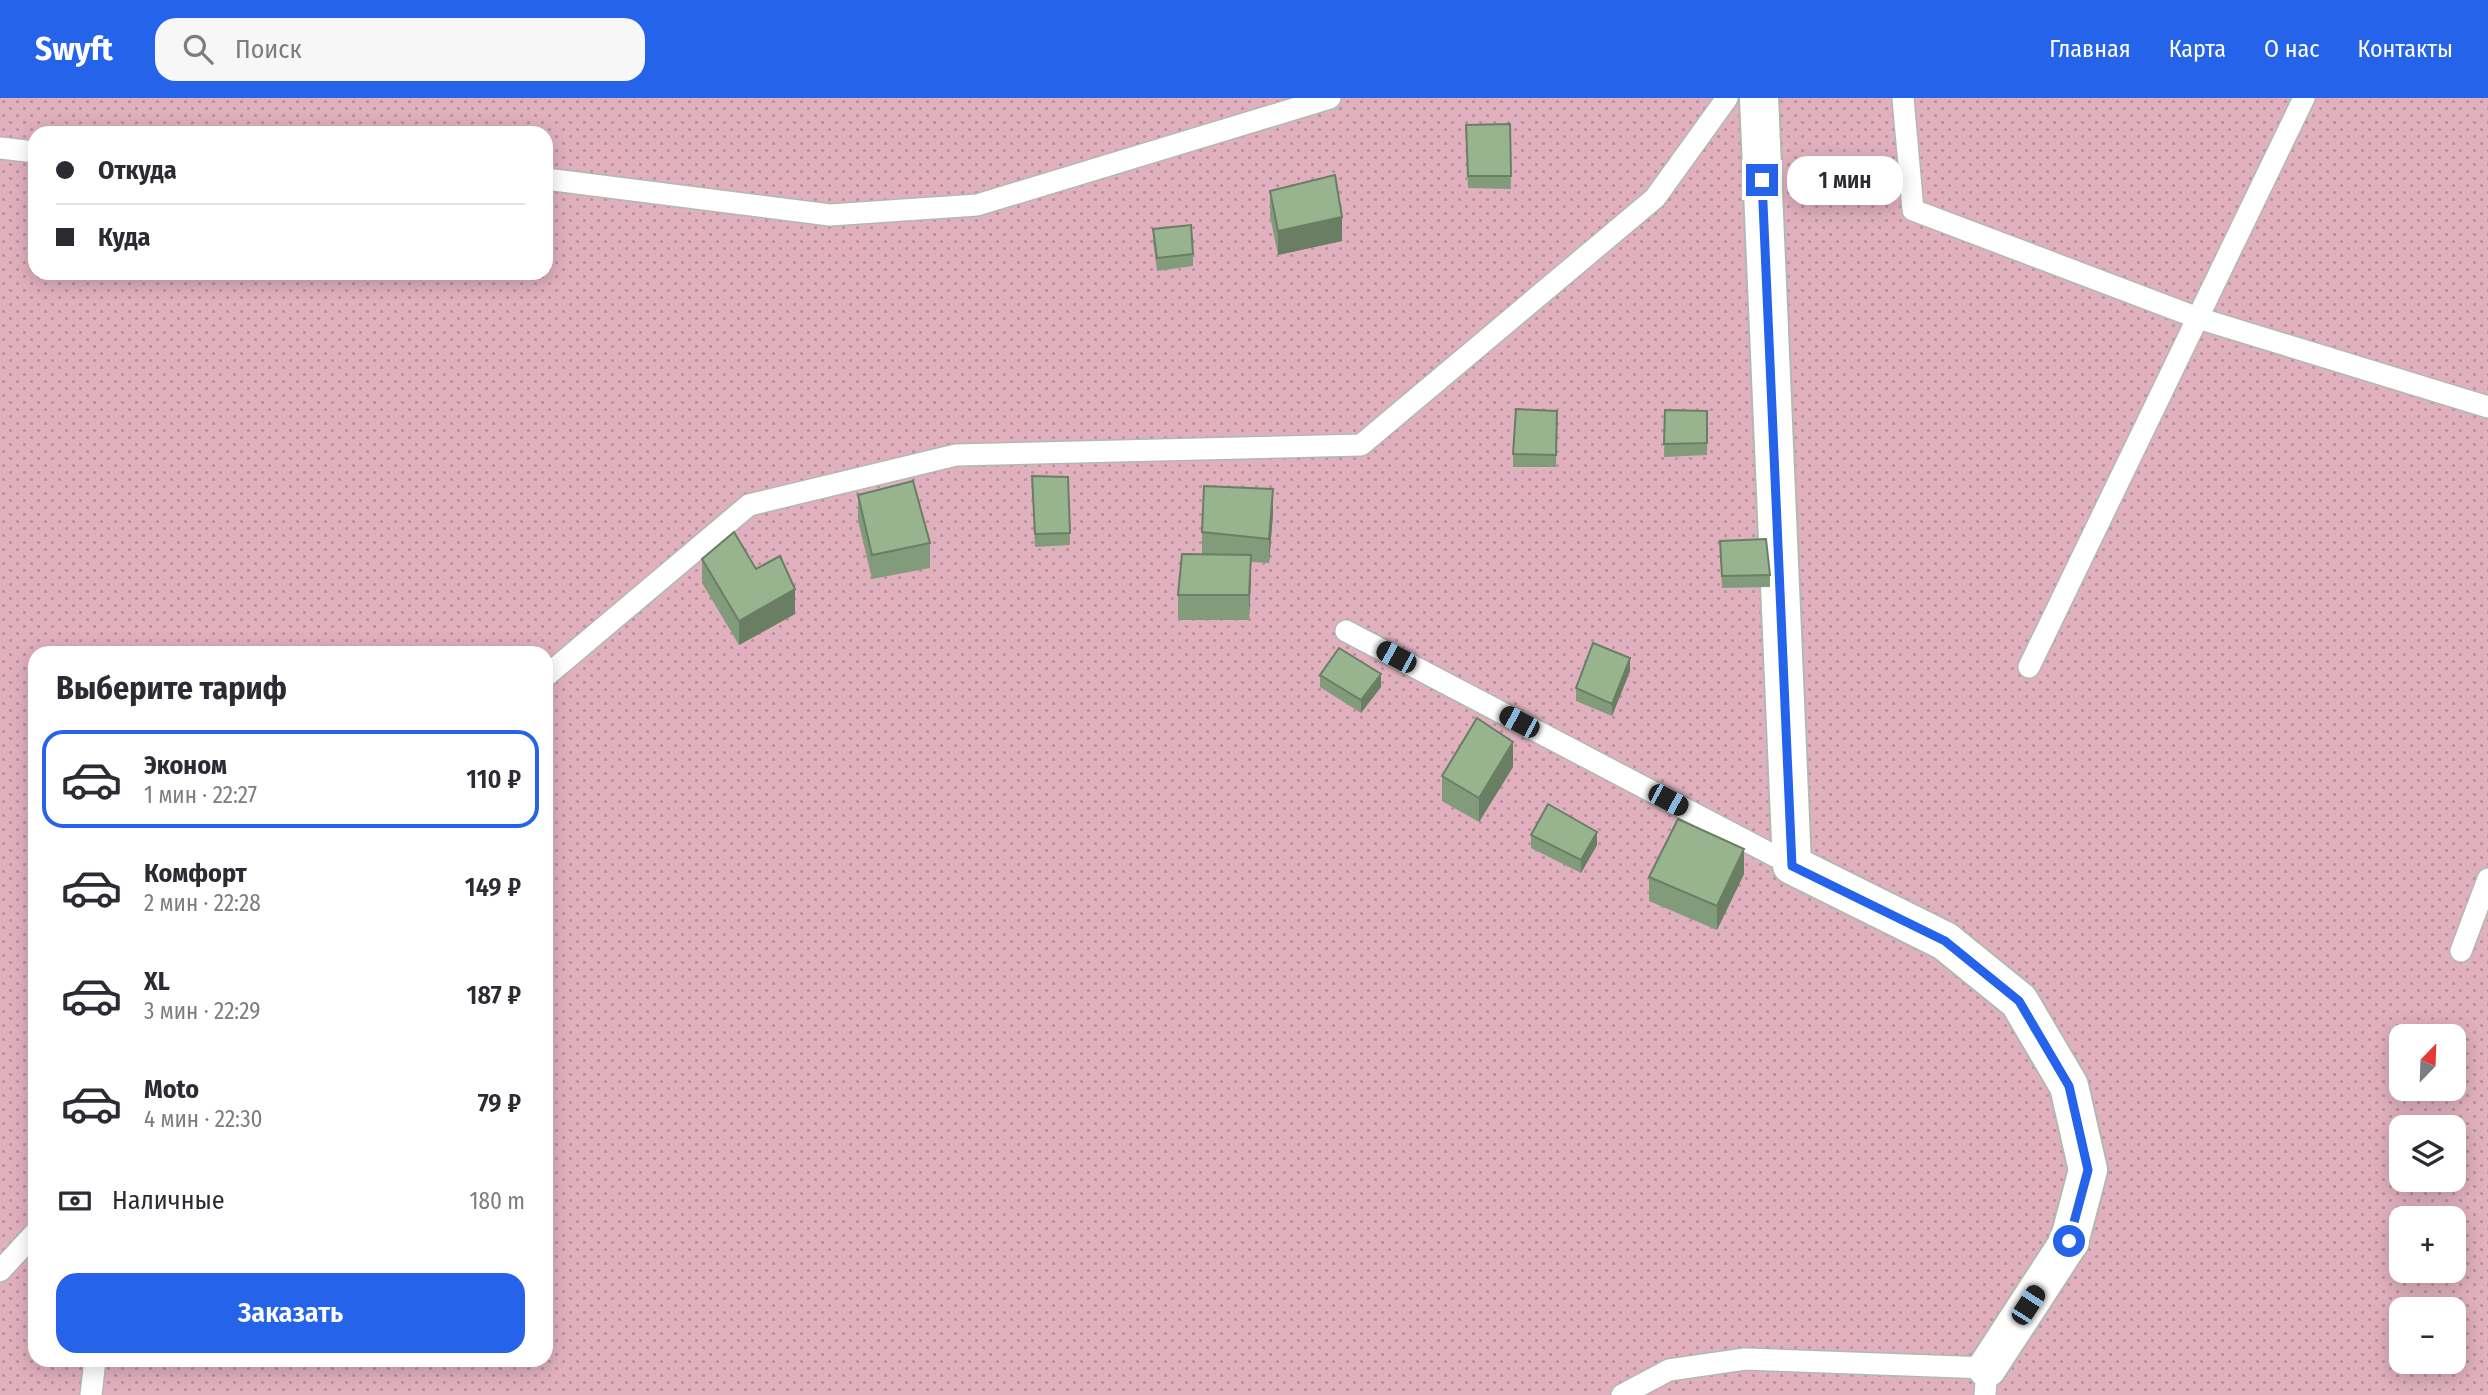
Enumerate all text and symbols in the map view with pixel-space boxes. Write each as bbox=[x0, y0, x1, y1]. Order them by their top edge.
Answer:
search box bbox=[155, 18, 645, 81]
text: Swyft bbox=[35, 29, 113, 69]
icon: search bbox=[179, 30, 217, 68]
text: Поиск bbox=[235, 34, 302, 65]
text: Главная bbox=[2049, 35, 2131, 63]
text: Карта bbox=[2169, 35, 2226, 63]
text: О нас bbox=[2264, 35, 2319, 63]
text: Контакты bbox=[2357, 35, 2453, 63]
text: Откуда bbox=[98, 155, 177, 186]
callout: 1 мин bbox=[1786, 155, 1902, 204]
route end bbox=[1746, 164, 1778, 196]
text: 1 мин bbox=[1818, 166, 1872, 194]
text: Куда bbox=[98, 222, 151, 253]
car bbox=[1373, 638, 1420, 676]
text: Выберите тариф bbox=[56, 669, 287, 707]
car bbox=[1496, 703, 1543, 741]
icon: car bbox=[60, 748, 123, 811]
text: Эконом bbox=[144, 750, 227, 781]
text: 110 ₽ bbox=[466, 764, 521, 795]
text: 1 мин · 22:27 bbox=[144, 781, 257, 809]
car bbox=[1645, 781, 1692, 819]
icon: car bbox=[60, 856, 123, 919]
text: Комфорт bbox=[144, 858, 247, 889]
text: 149 ₽ bbox=[465, 872, 521, 903]
text: 2 мин · 22:28 bbox=[144, 889, 261, 917]
icon: car bbox=[60, 964, 123, 1027]
text: XL bbox=[144, 966, 170, 997]
text: 187 ₽ bbox=[467, 980, 521, 1011]
text: 3 мин · 22:29 bbox=[144, 997, 260, 1025]
north arrow bbox=[2389, 1024, 2466, 1101]
map controls bbox=[2389, 1024, 2466, 1374]
icon: car bbox=[60, 1072, 123, 1135]
text: Moto bbox=[144, 1074, 199, 1105]
text: 79 ₽ bbox=[478, 1088, 521, 1119]
text: 4 мин · 22:30 bbox=[144, 1105, 263, 1133]
button: layers bbox=[2389, 1115, 2466, 1192]
icon: cash bbox=[56, 1182, 94, 1220]
text: Наличные bbox=[112, 1185, 225, 1216]
text: 180 m bbox=[469, 1187, 525, 1215]
button: + bbox=[2389, 1206, 2466, 1283]
route start bbox=[2053, 1225, 2085, 1257]
button: Заказать bbox=[56, 1273, 525, 1353]
car bbox=[2008, 1282, 2049, 1328]
button: − bbox=[2389, 1297, 2466, 1374]

